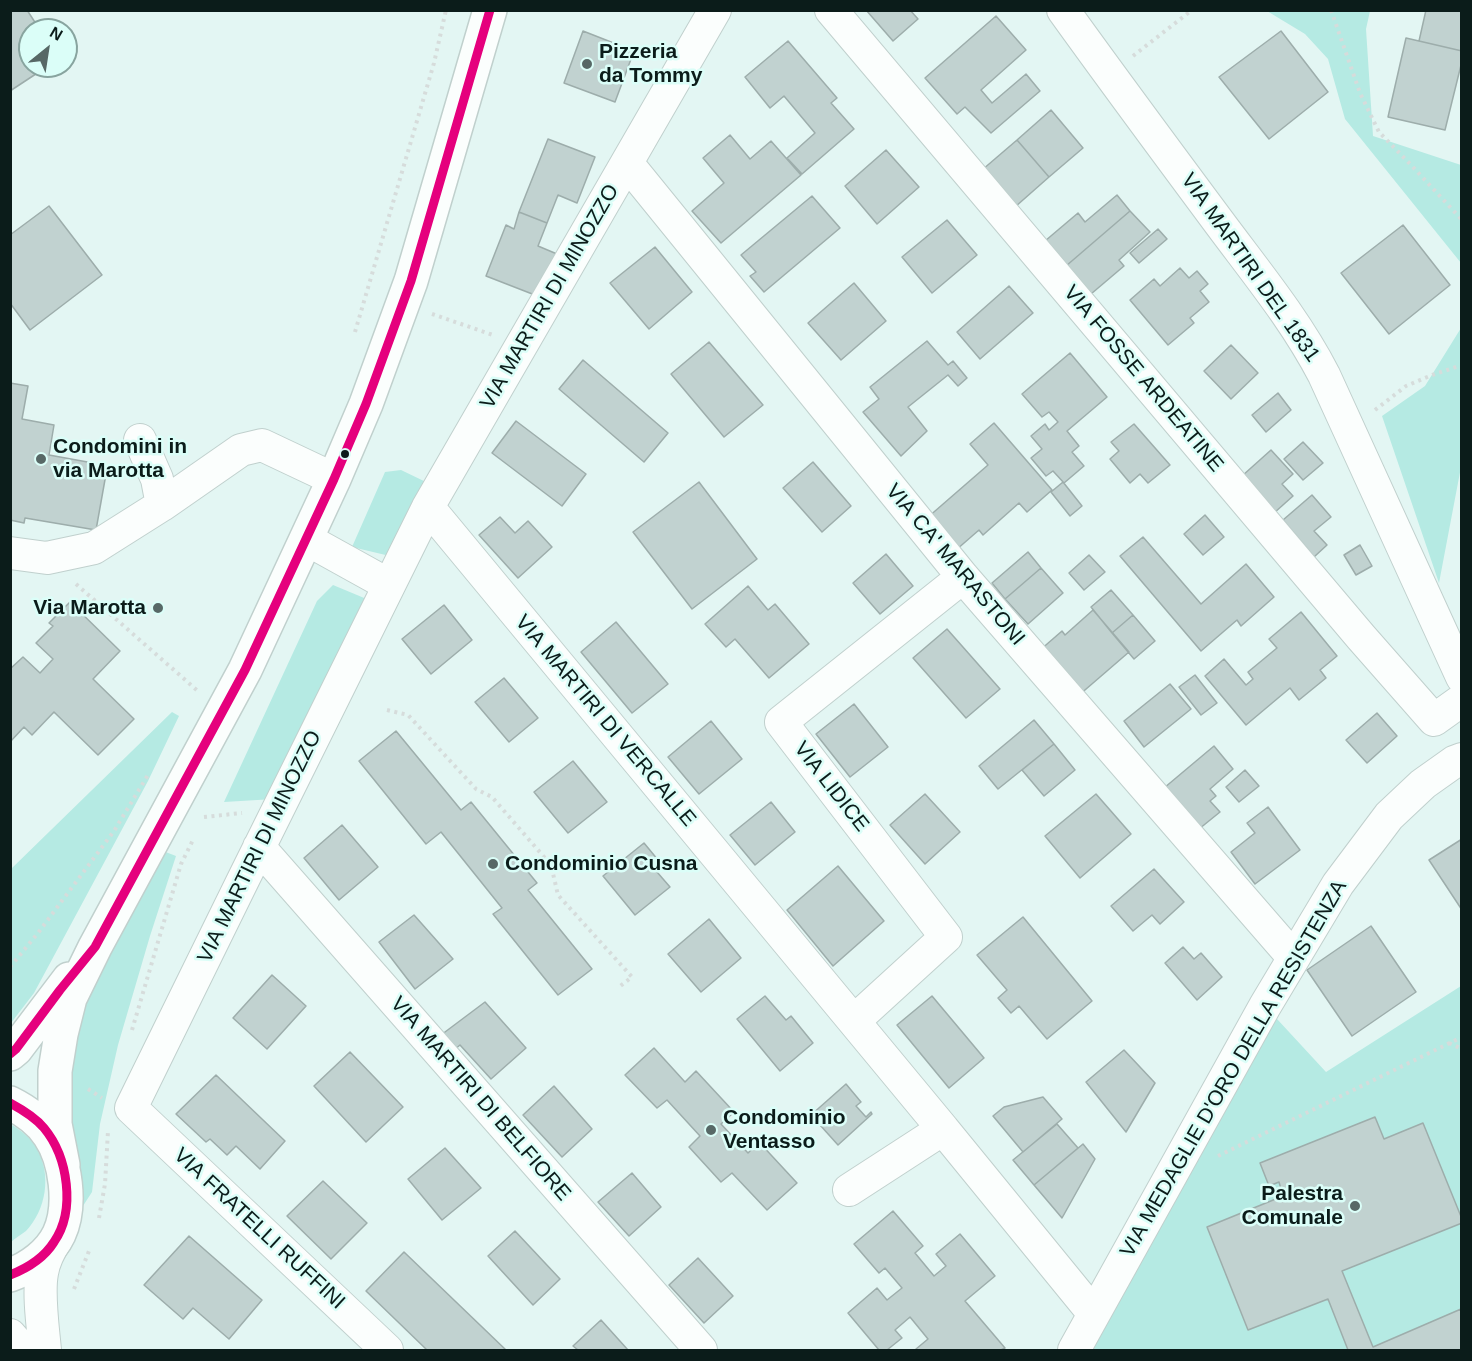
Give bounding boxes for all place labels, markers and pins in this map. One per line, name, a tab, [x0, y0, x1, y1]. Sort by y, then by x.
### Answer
place label: Pizzeria da Tommy	[599, 39, 702, 89]
marker: Pizzeria da Tommy	[580, 57, 594, 71]
place label: Condomini in via Marotta	[53, 434, 187, 484]
unlabelled marker	[339, 448, 351, 460]
marker: Condomini in via Marotta	[34, 452, 48, 466]
place label: Via Marotta	[33, 595, 146, 621]
marker: Via Marotta	[151, 601, 165, 615]
place label: Condominio Cusna	[505, 851, 697, 877]
marker: Condominio Cusna	[486, 857, 500, 871]
place label: Condominio Ventasso	[723, 1105, 845, 1155]
marker: Condominio Ventasso	[704, 1123, 718, 1137]
place label: Palestra Comunale	[1241, 1181, 1343, 1231]
marker: Palestra Comunale	[1348, 1199, 1362, 1213]

